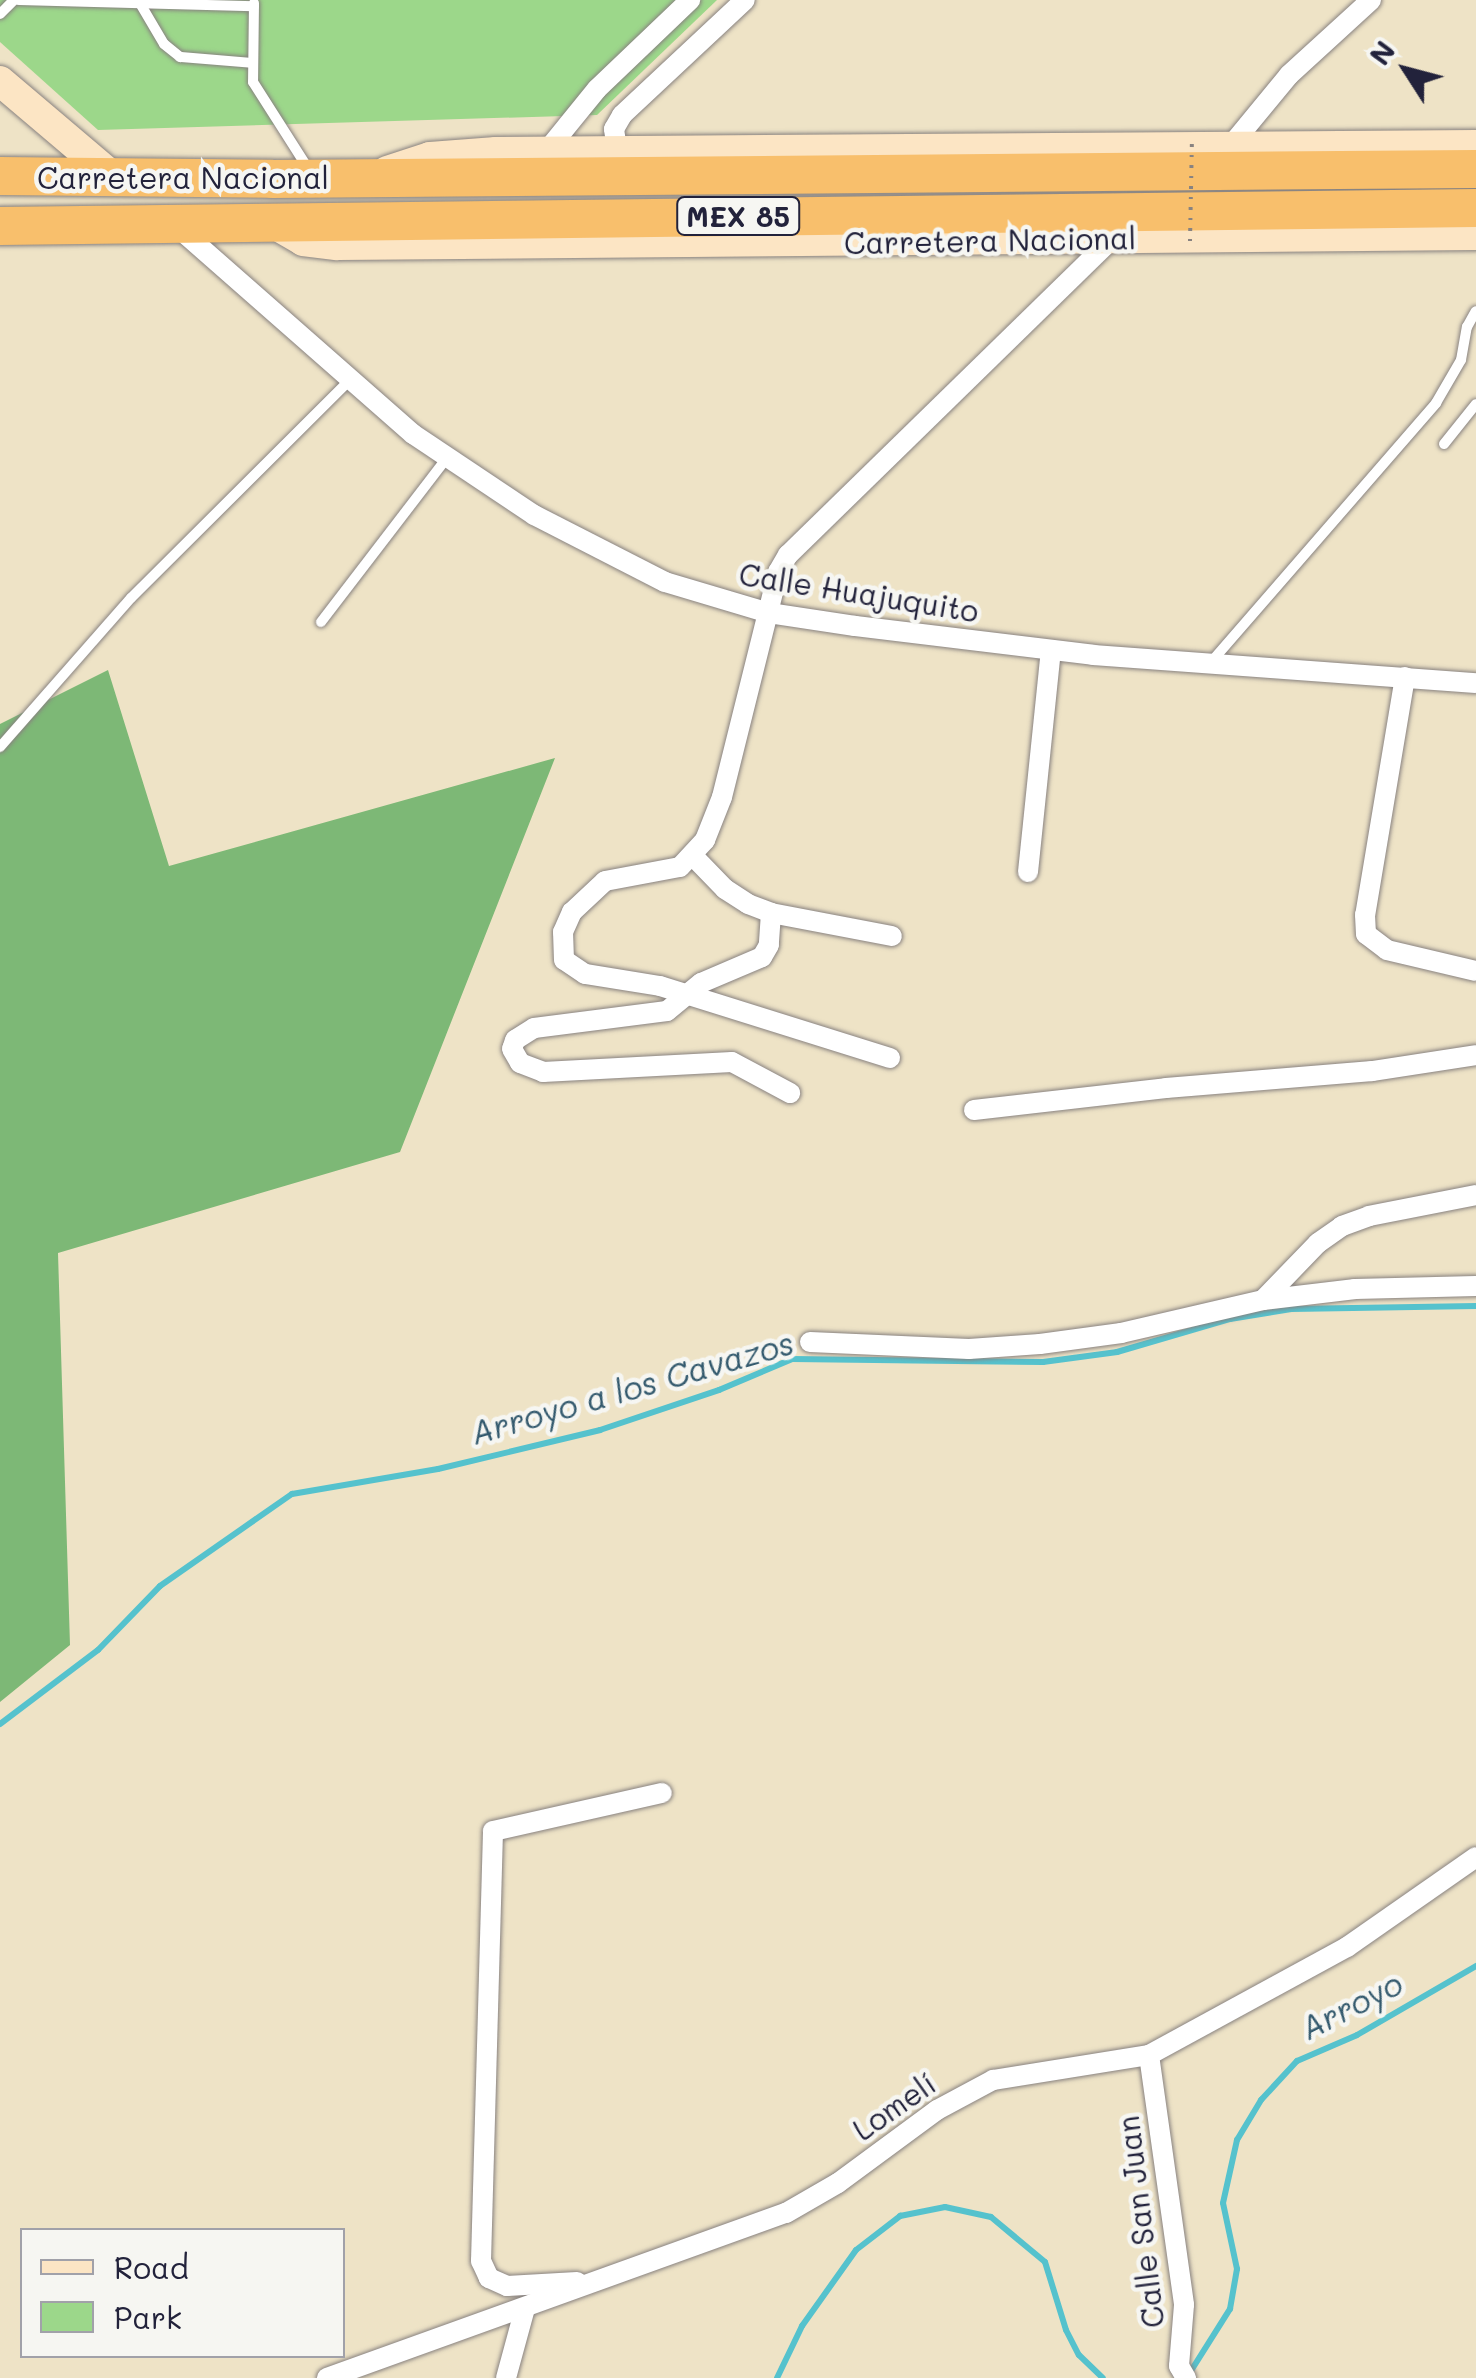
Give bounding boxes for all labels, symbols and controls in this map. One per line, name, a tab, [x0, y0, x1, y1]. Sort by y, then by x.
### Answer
north arrow	[1356, 20, 1456, 120]
text: N	[1361, 33, 1403, 72]
street label: Carretera Nacional	[37, 159, 329, 195]
road number: MEX 85	[676, 193, 800, 239]
street label: Carretera Nacional	[844, 219, 1136, 261]
street label: Calle Huajuquito	[737, 555, 981, 629]
water label: Arroyo a los Cavazos	[466, 1322, 798, 1452]
water label: Arroyo	[1294, 1963, 1408, 2047]
street label: Lomelí	[846, 2065, 942, 2147]
street label: Calle San Juan	[1109, 2114, 1171, 2330]
legend	[20, 2228, 345, 2358]
text: Road	[114, 2247, 189, 2287]
text: Park	[114, 2297, 182, 2337]

